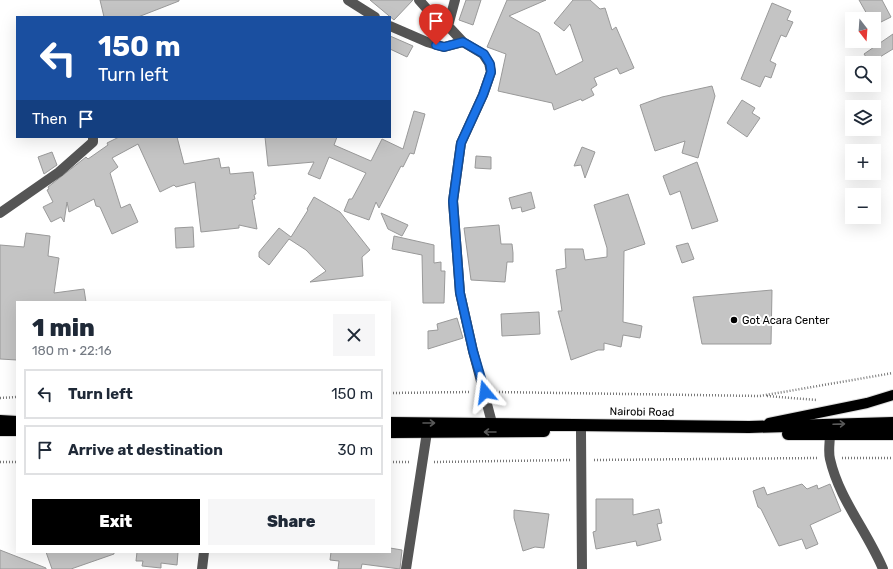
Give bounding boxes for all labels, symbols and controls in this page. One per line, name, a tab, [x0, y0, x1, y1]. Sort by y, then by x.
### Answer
pin	[419, 4, 453, 45]
icon: arrive	[425, 10, 447, 32]
north arrow	[845, 12, 881, 48]
map controls	[845, 12, 881, 224]
text: 150 m	[98, 30, 181, 63]
icon: left	[32, 32, 84, 84]
button: search	[845, 56, 881, 92]
text: Turn left	[98, 64, 168, 86]
button: layers	[845, 100, 881, 136]
icon: arrive	[75, 108, 97, 130]
text: Then	[32, 110, 67, 128]
button: +	[845, 144, 881, 180]
button: −	[845, 188, 881, 224]
text: 1 min	[32, 314, 95, 342]
button: close	[333, 314, 375, 356]
place label: Got Acara Center	[742, 314, 830, 327]
marker: Got Acara Center	[729, 315, 739, 325]
text: 180 m · 22:16	[32, 343, 111, 358]
position arrow	[464, 371, 506, 413]
icon: left	[34, 383, 56, 405]
text: Turn left	[68, 385, 133, 403]
text: 150 m	[331, 385, 373, 403]
street label: Nairobi Road	[610, 405, 674, 419]
one-way arrow	[422, 419, 435, 427]
one-way arrow	[832, 421, 845, 428]
one-way arrow	[484, 428, 497, 436]
icon: arrive	[34, 439, 56, 461]
text: Arrive at destination	[68, 441, 223, 459]
text: 30 m	[337, 441, 373, 459]
button: Exit	[32, 499, 200, 545]
button: Share	[208, 499, 375, 545]

